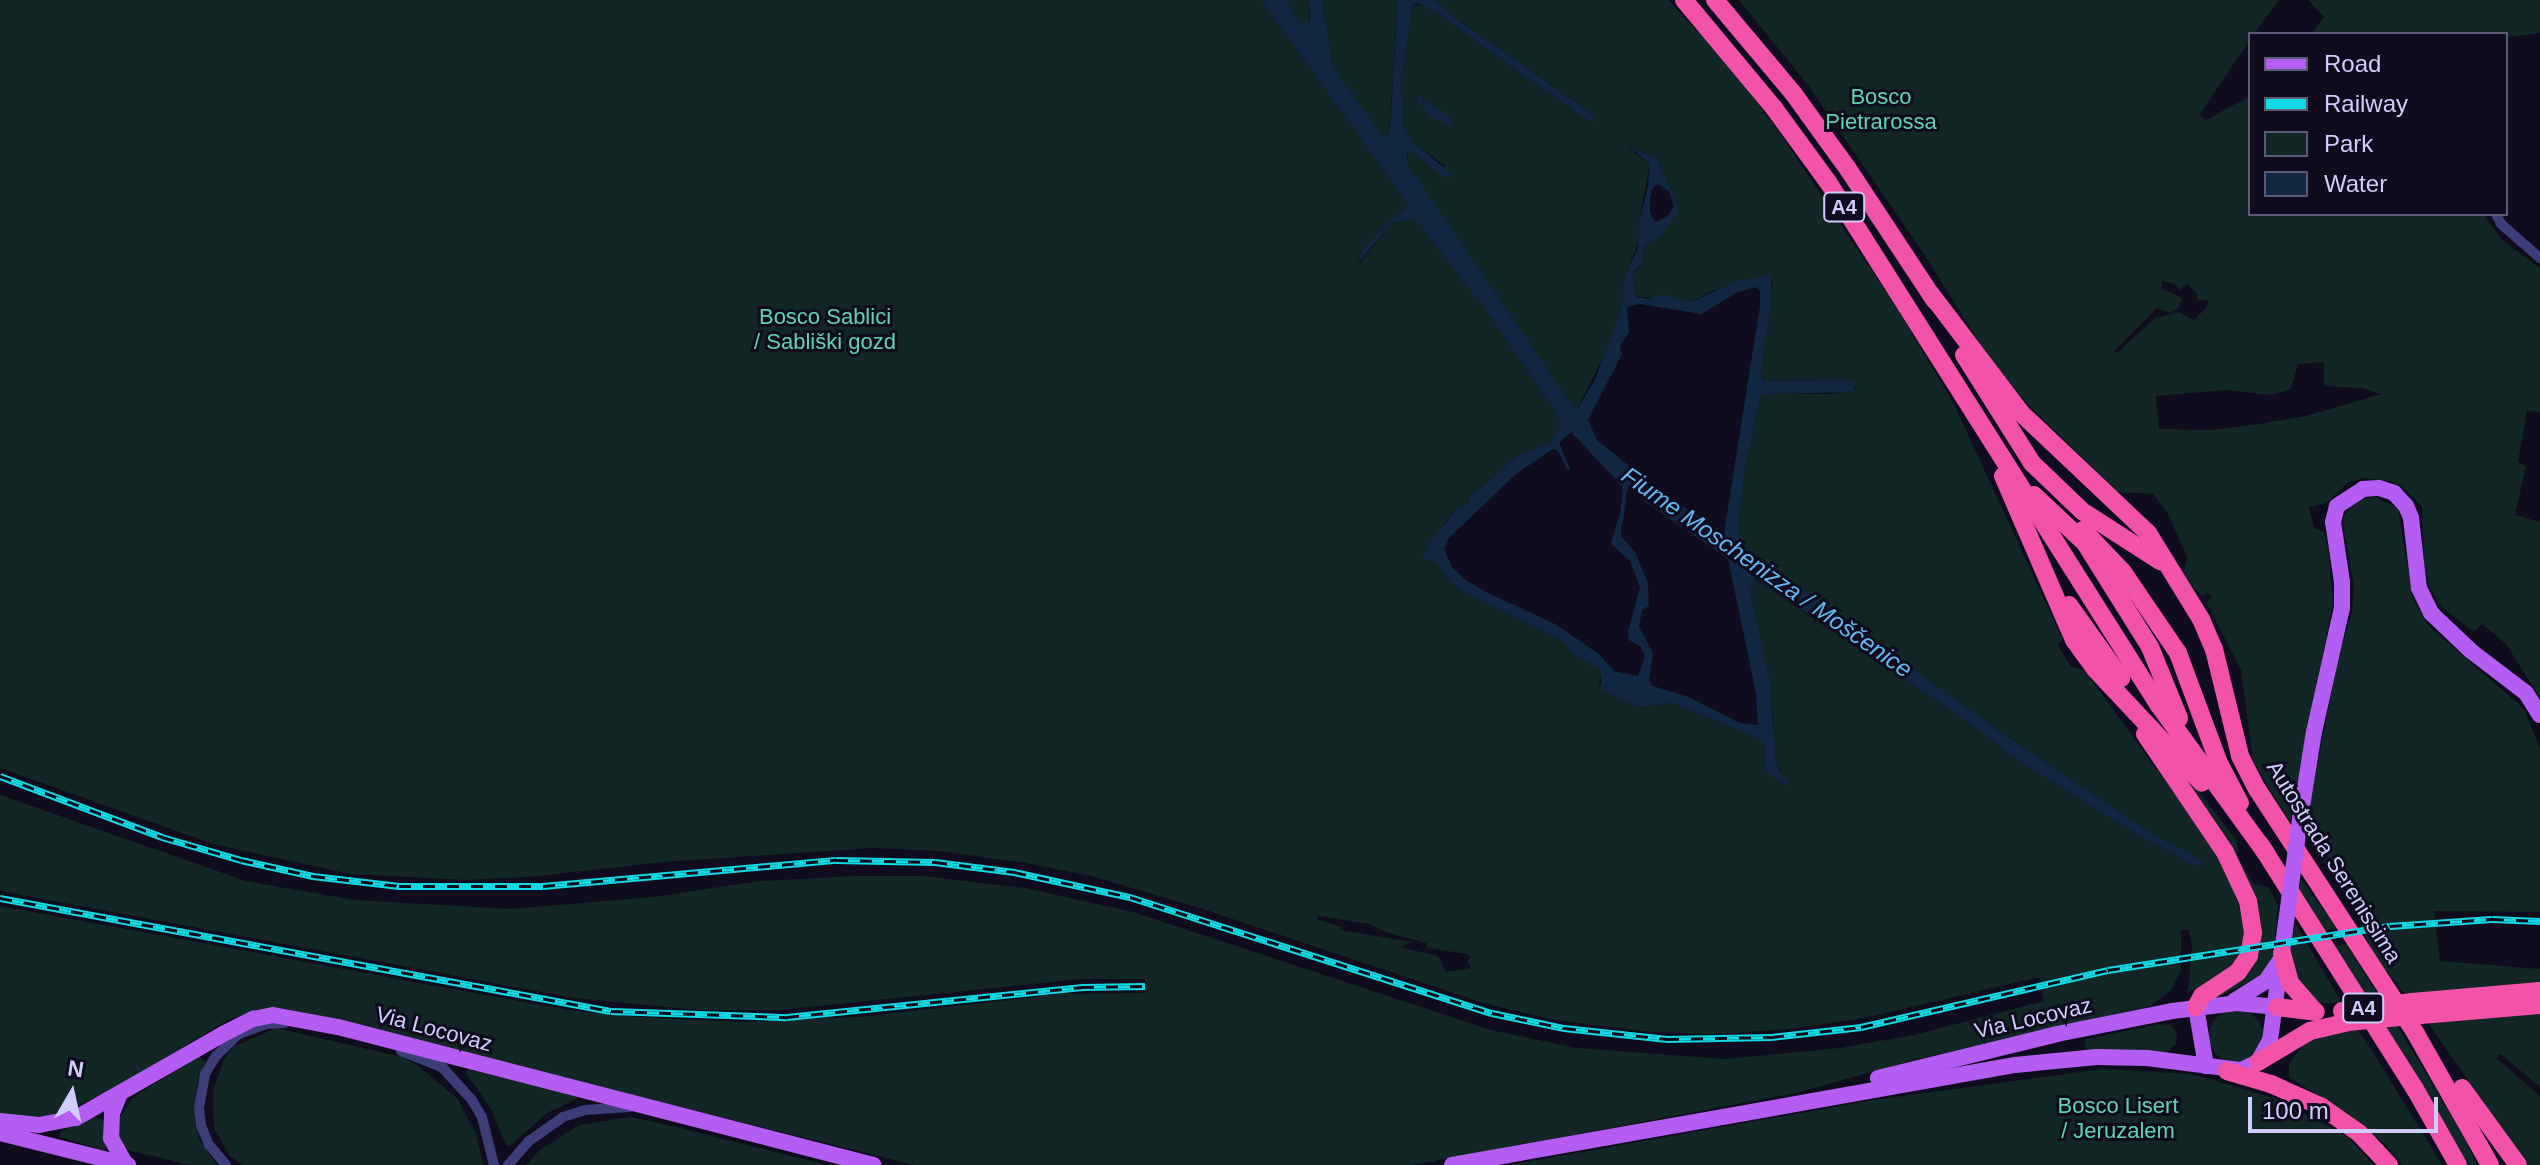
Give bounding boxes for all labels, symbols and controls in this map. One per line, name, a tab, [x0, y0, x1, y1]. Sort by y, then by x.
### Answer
legend	[2248, 32, 2508, 216]
text: Road	[2324, 50, 2381, 77]
park label: Bosco Pietrarossa	[1825, 83, 1937, 134]
text: Railway	[2324, 90, 2408, 117]
text: Park	[2324, 130, 2373, 157]
text: Water	[2324, 170, 2387, 197]
road number: A4	[1822, 191, 1866, 223]
park label: Bosco Sablici / Sabliški gozd	[754, 303, 896, 354]
water label: Fiume Moschenizza / Moščenice	[1616, 460, 1918, 684]
street label: Autostrada Serenissima	[2261, 756, 2407, 968]
street label: Via Locovaz	[1972, 992, 2094, 1044]
road number: A4	[2341, 992, 2385, 1024]
street label: Via Locovaz	[373, 1001, 495, 1057]
north arrow	[32, 1053, 112, 1133]
text: N	[66, 1055, 86, 1082]
scale bar	[2252, 1081, 2442, 1131]
park label: Bosco Lisert / Jeruzalem	[2057, 1092, 2179, 1144]
text: 100 m	[2262, 1097, 2329, 1124]

